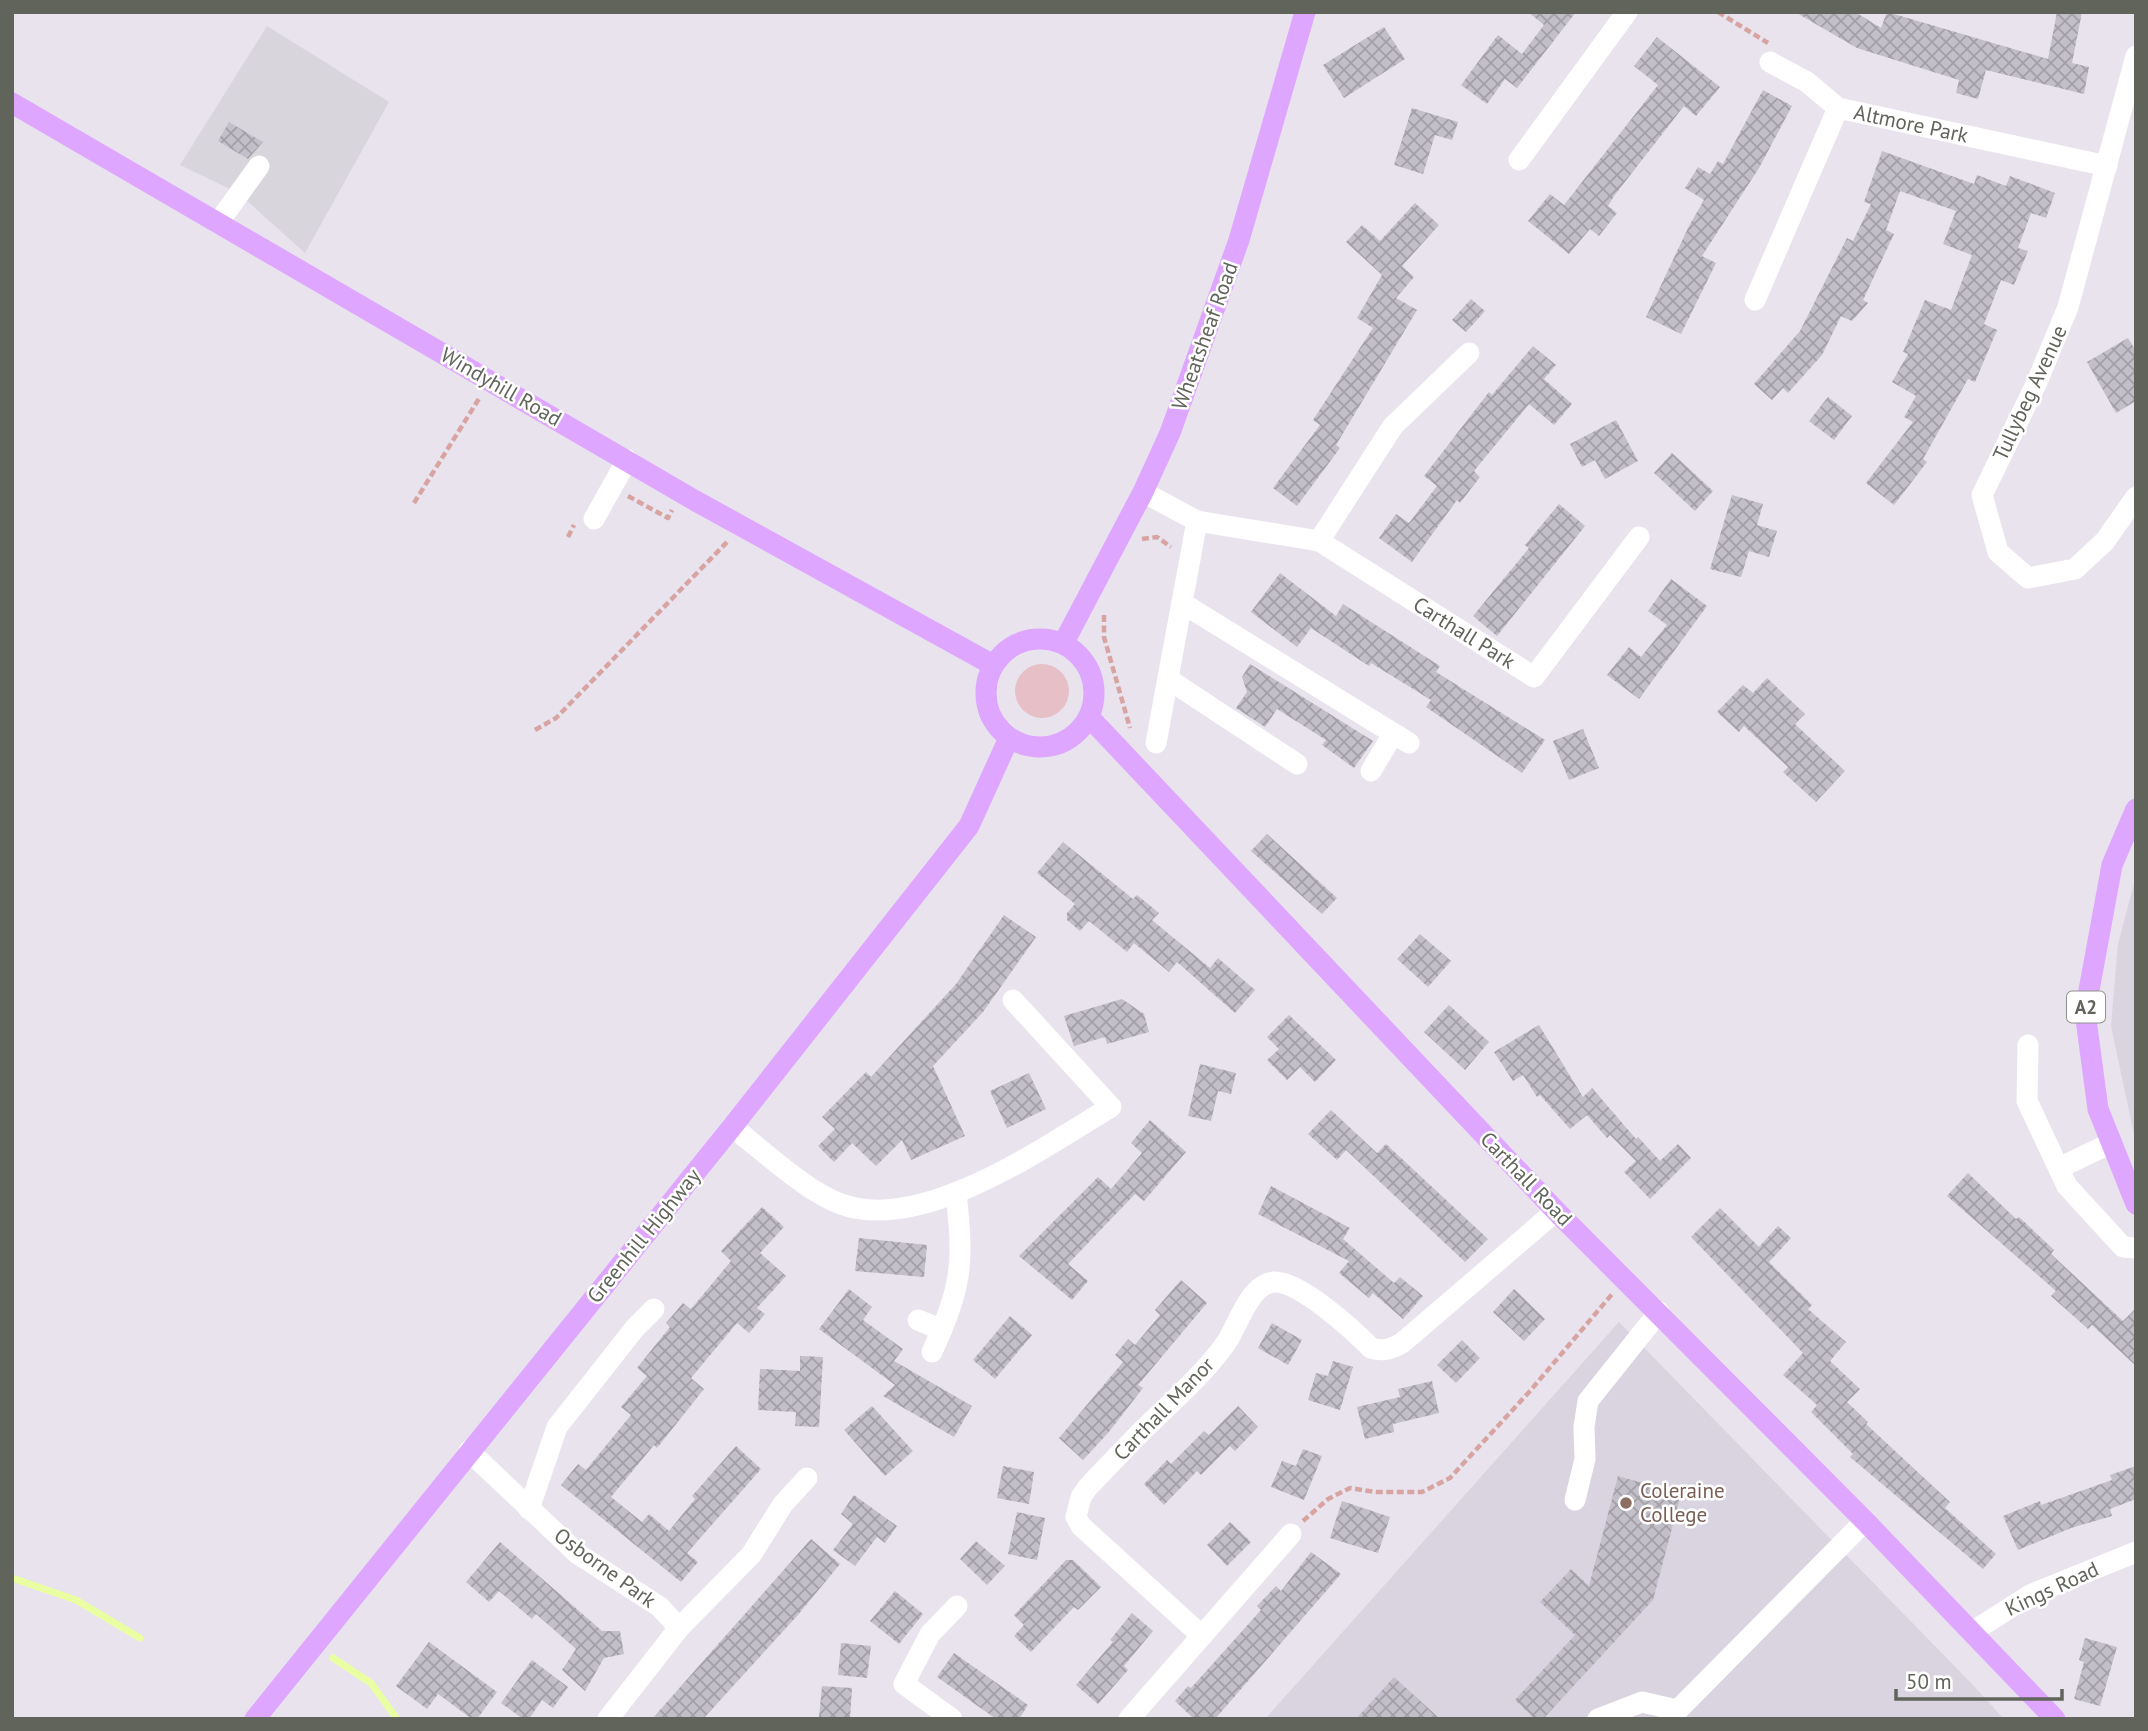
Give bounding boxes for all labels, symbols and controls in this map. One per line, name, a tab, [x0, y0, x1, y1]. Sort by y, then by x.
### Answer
street label: Altmore Park	[1852, 98, 1971, 149]
street label: Wheatsheaf Road	[1165, 258, 1244, 413]
street label: Tullybeg Avenue	[1986, 321, 2073, 465]
street label: Windyhill Road	[436, 341, 566, 432]
street label: Carthall Park	[1408, 591, 1520, 675]
road number: A2	[2067, 992, 2105, 1023]
street label: Carthall Road	[1475, 1126, 1578, 1232]
street label: Greenhill Highway	[581, 1163, 706, 1309]
street label: Carthall Manor	[1108, 1351, 1220, 1466]
place label: Coleraine College	[1640, 1477, 1725, 1528]
marker: Coleraine College	[1618, 1495, 1634, 1511]
street label: Osborne Park	[549, 1522, 661, 1614]
street label: Kings Road	[2001, 1555, 2103, 1622]
scale bar	[1896, 1658, 2062, 1702]
text: 50 m	[1906, 1668, 1952, 1695]

